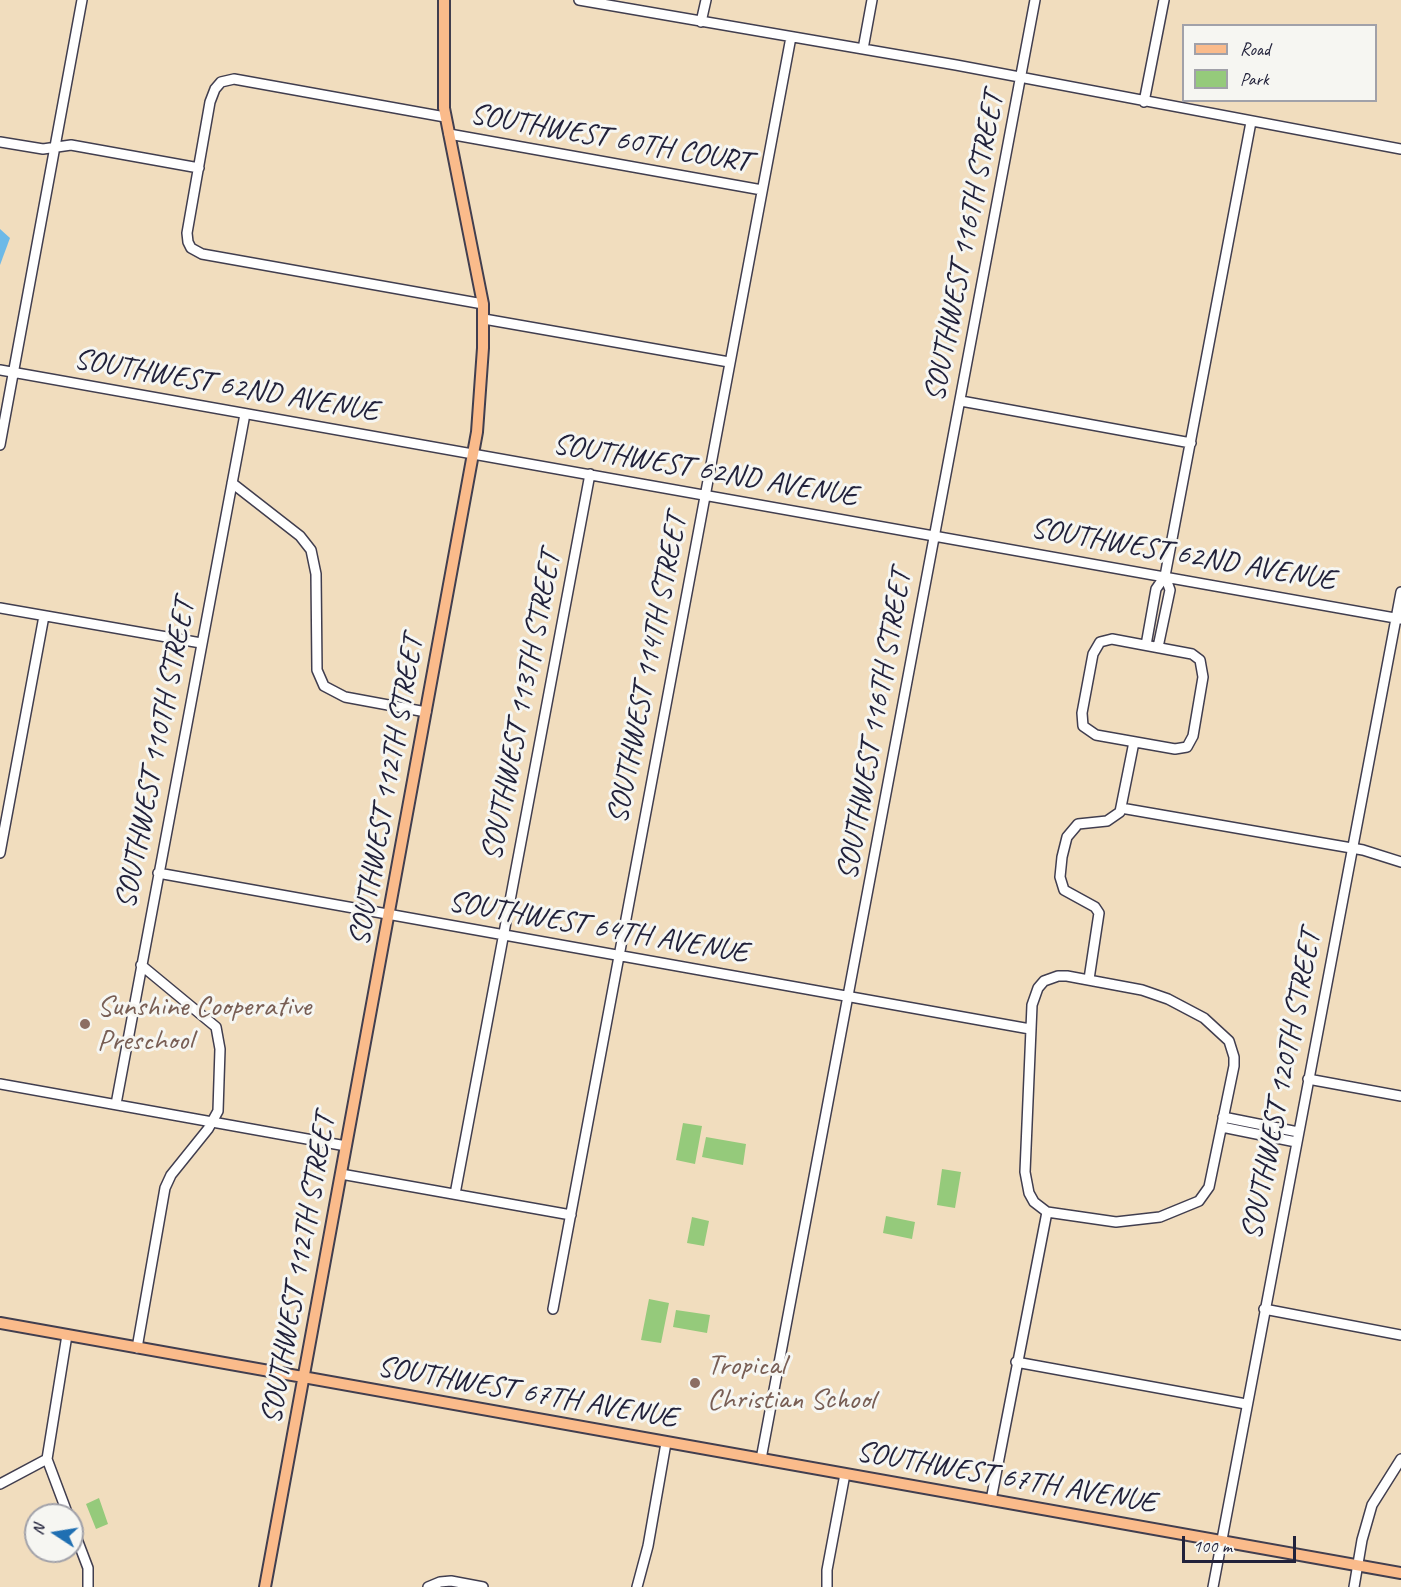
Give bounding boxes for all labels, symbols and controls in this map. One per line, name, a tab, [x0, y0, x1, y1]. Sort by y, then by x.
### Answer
legend	[1182, 24, 1377, 102]
text: Road	[1240, 38, 1270, 60]
text: Park	[1240, 68, 1269, 90]
street label: SOUTHWEST 116TH STREET	[917, 89, 1013, 405]
street label: SOUTHWEST 60TH COURT	[467, 97, 753, 181]
street label: SOUTHWEST 62ND AVENUE	[71, 342, 381, 430]
street label: SOUTHWEST 62ND AVENUE	[550, 427, 860, 515]
street label: SOUTHWEST 114TH STREET	[600, 511, 696, 827]
street label: SOUTHWEST 62ND AVENUE	[1028, 511, 1338, 599]
street label: SOUTHWEST 113TH STREET	[474, 548, 570, 864]
street label: SOUTHWEST 116TH STREET	[830, 567, 920, 883]
street label: SOUTHWEST 110TH STREET	[108, 596, 204, 912]
street label: SOUTHWEST 112TH STREET	[342, 633, 432, 949]
street label: SOUTHWEST 64TH AVENUE	[445, 884, 751, 972]
street label: SOUTHWEST 120TH STREET	[1234, 927, 1330, 1243]
place label: Sunshine Cooperative Preschool	[97, 989, 311, 1060]
marker: Sunshine Cooperative Preschool	[78, 1017, 92, 1031]
street label: SOUTHWEST 112TH STREET	[254, 1111, 344, 1427]
place label: Tropical Christian School	[707, 1348, 875, 1418]
street label: SOUTHWEST 67TH AVENUE	[374, 1349, 680, 1437]
marker: Tropical Christian School	[688, 1376, 702, 1390]
street label: SOUTHWEST 67TH AVENUE	[853, 1434, 1159, 1522]
north arrow	[24, 1503, 84, 1563]
text: N	[28, 1523, 49, 1537]
scale bar	[1185, 1524, 1299, 1562]
text: 100 m	[1193, 1535, 1232, 1557]

